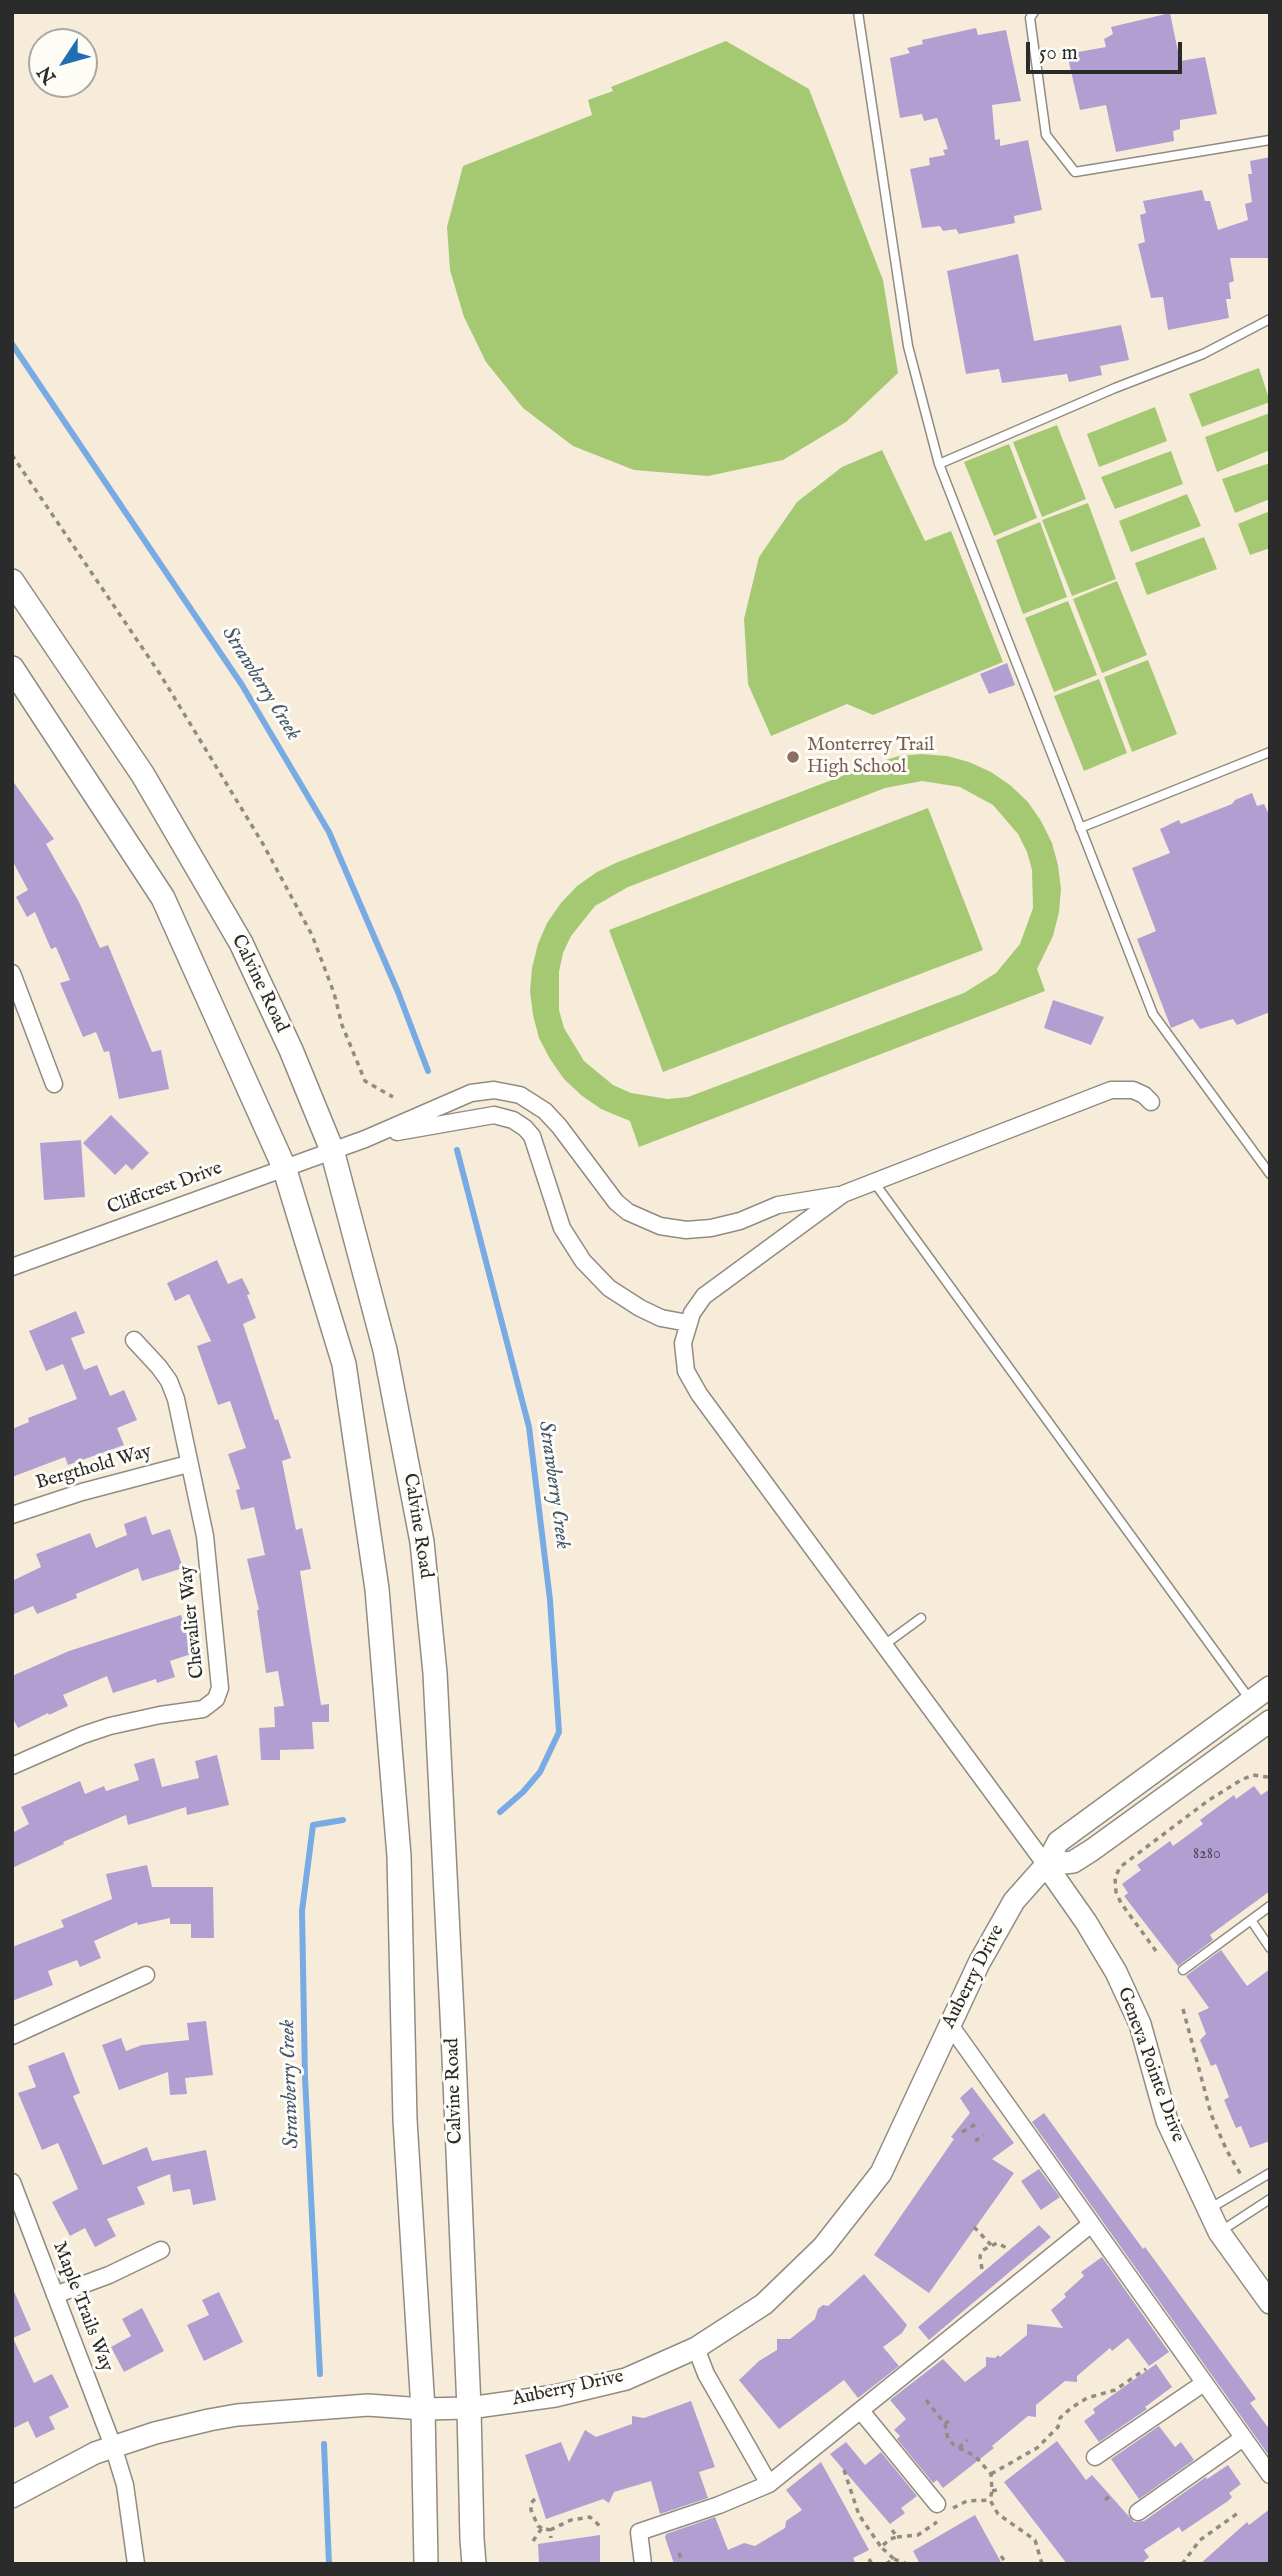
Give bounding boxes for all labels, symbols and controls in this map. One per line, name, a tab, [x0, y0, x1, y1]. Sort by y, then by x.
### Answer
north arrow	[28, 28, 98, 98]
scale bar	[1030, 28, 1186, 72]
text: 50 m	[1039, 40, 1078, 67]
text: N	[33, 60, 62, 88]
water label: Strawberry Creek	[215, 623, 305, 745]
place label: Monterrey Trail High School	[807, 735, 934, 779]
marker: Monterrey Trail High School	[785, 749, 801, 765]
street label: Calvine Road	[225, 931, 293, 1037]
street label: Cliffcrest Drive	[104, 1158, 226, 1220]
water label: Strawberry Creek	[532, 1419, 574, 1551]
street label: Bergthold Way	[34, 1441, 154, 1495]
street label: Calvine Road	[397, 1472, 437, 1580]
street label: Chevalier Way	[176, 1564, 210, 1680]
house number: 8280	[1193, 1845, 1221, 1865]
street label: Auberry Drive	[938, 1921, 1010, 2033]
street label: Geneva Pointe Drive	[1111, 1985, 1189, 2145]
water label: Strawberry Creek	[276, 2019, 306, 2149]
street label: Calvine Road	[442, 2038, 468, 2144]
street label: Maple Trails Way	[47, 2239, 117, 2375]
street label: Auberry Drive	[510, 2366, 626, 2412]

